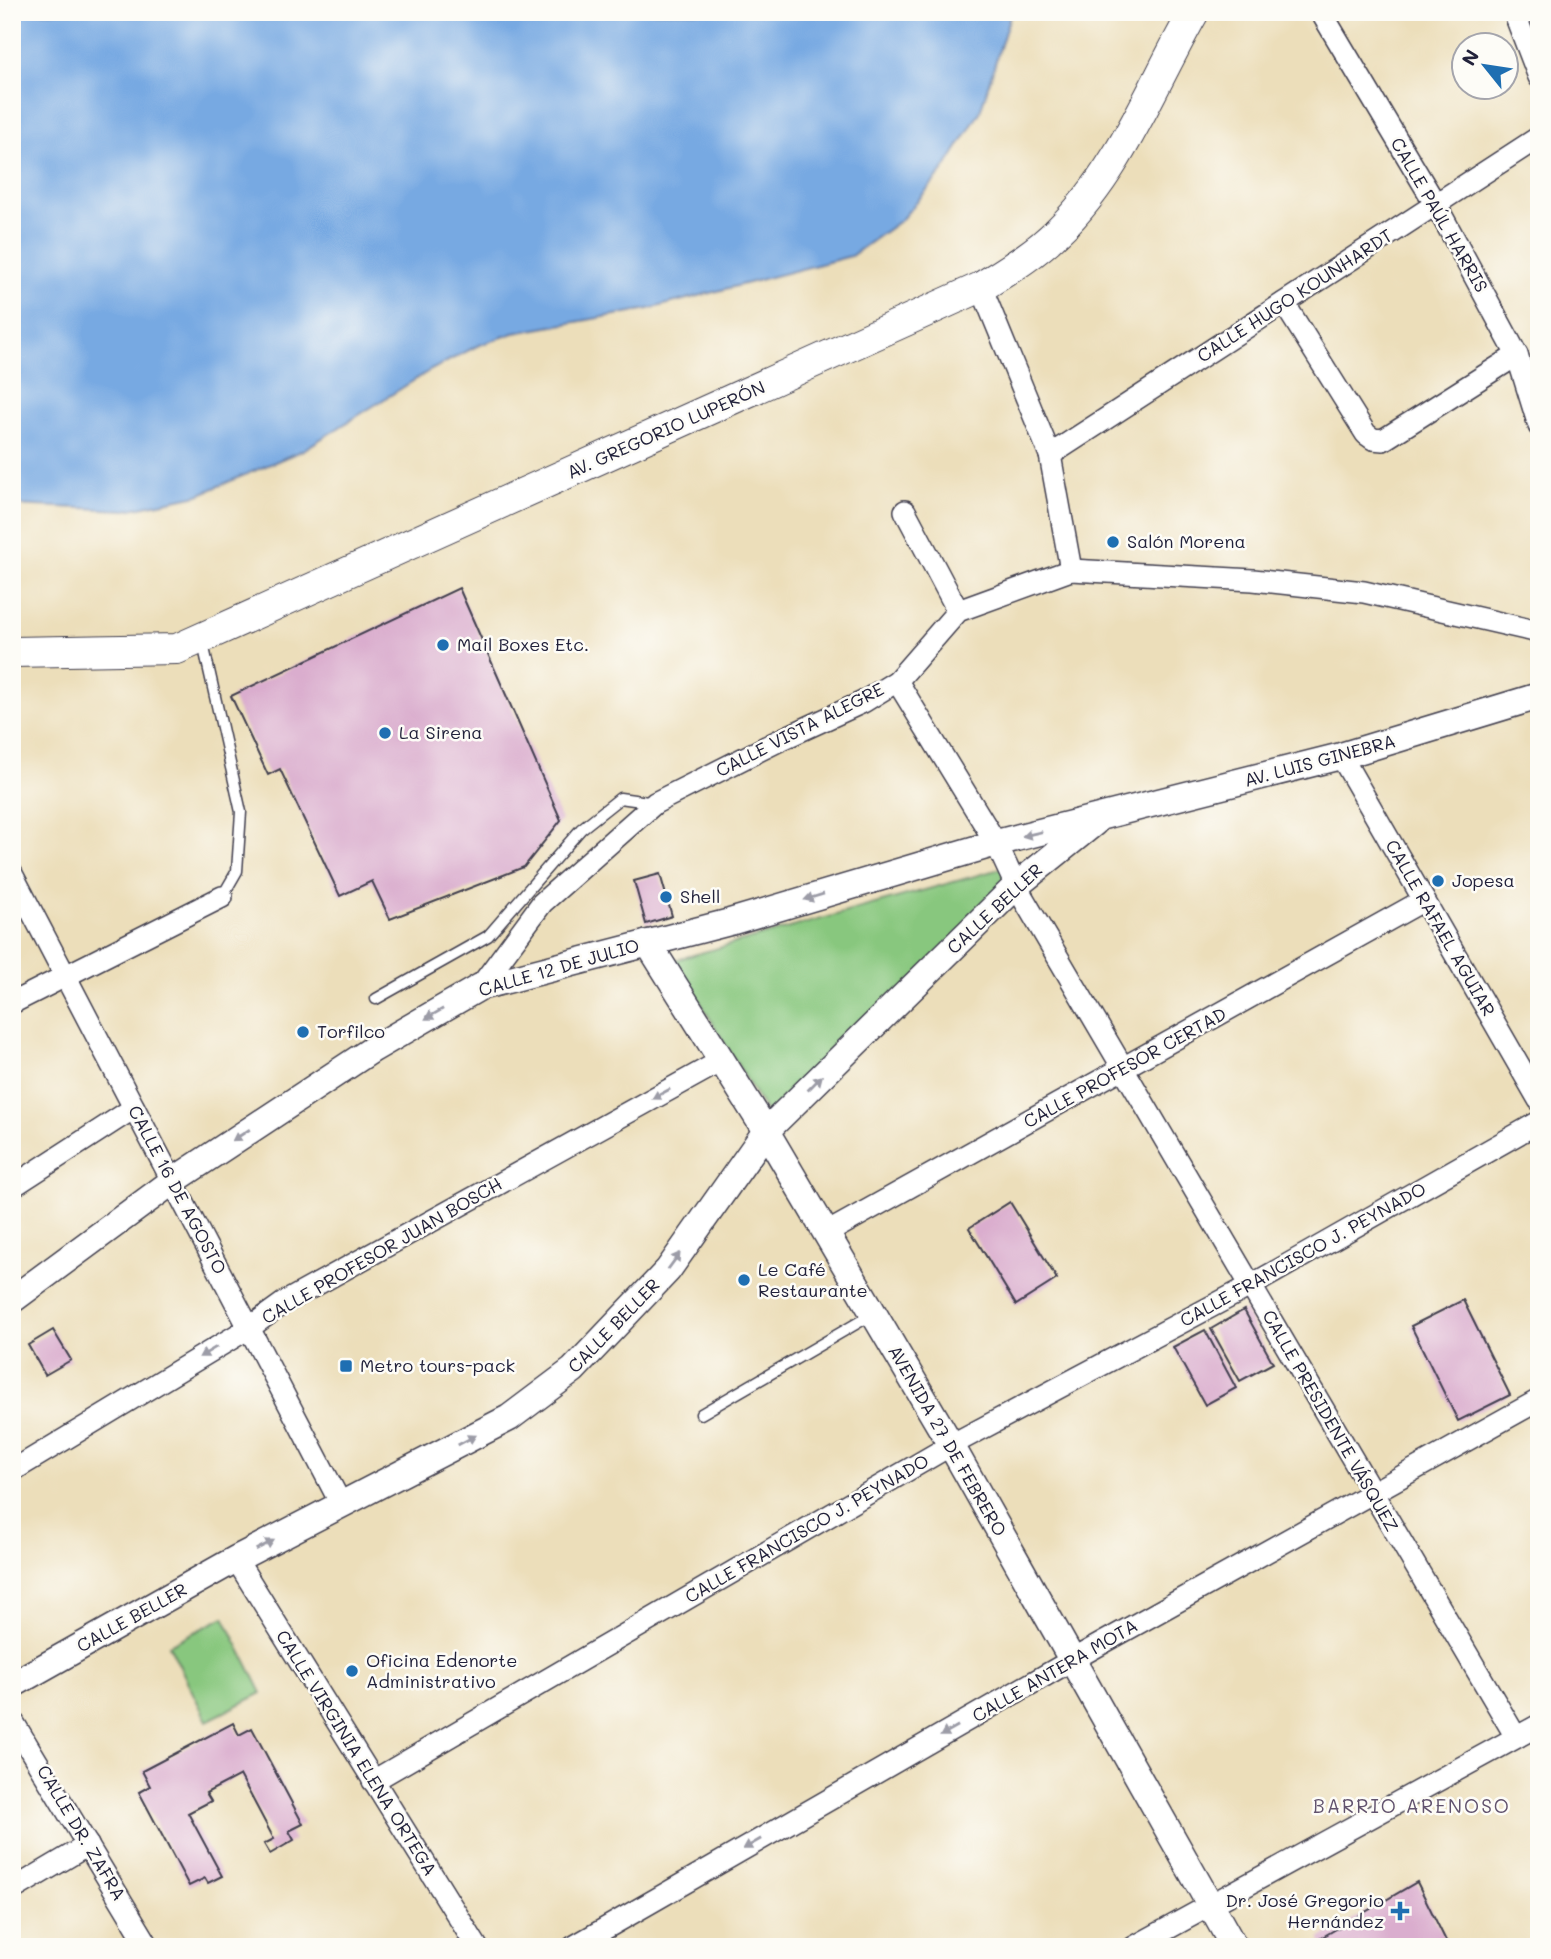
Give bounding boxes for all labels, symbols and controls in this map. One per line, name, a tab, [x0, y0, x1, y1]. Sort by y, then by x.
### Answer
north arrow	[1450, 32, 1520, 102]
text: N	[1455, 45, 1484, 70]
street label: CALLE PAÚL HARRIS	[1386, 133, 1494, 296]
street label: CALLE HUGO KOUNHARDT	[1192, 223, 1397, 367]
street label: AV. GREGORIO LUPERÓN	[563, 374, 769, 484]
place label: Salón Morena	[1127, 529, 1246, 553]
marker: Salón Morena	[1105, 534, 1121, 550]
place label: Mail Boxes Etc.	[457, 632, 589, 656]
marker: Mail Boxes Etc.	[435, 637, 451, 653]
street label: CALLE VISTA ALEGRE	[711, 676, 888, 782]
place label: La Sirena	[399, 720, 482, 744]
marker: La Sirena	[377, 725, 393, 741]
street label: AV. LUIS GINEBRA	[1241, 728, 1398, 792]
one-way arrow	[1021, 829, 1043, 840]
street label: CALLE RAFAEL AGUIAR	[1380, 835, 1501, 1020]
street label: CALLE BELLER	[941, 858, 1047, 959]
place label: Jopesa	[1452, 868, 1515, 892]
marker: Jopesa	[1430, 873, 1446, 889]
place label: Shell	[680, 884, 720, 908]
marker: Shell	[658, 889, 674, 905]
one-way arrow	[803, 893, 824, 903]
street label: CALLE 12 DE JULIO	[476, 933, 642, 1001]
street label: CALLE PROFESOR CERTAD	[1019, 1001, 1230, 1133]
one-way arrow	[424, 1008, 443, 1020]
place label: Torfilco	[317, 1019, 385, 1043]
marker: Torfilco	[295, 1024, 311, 1040]
one-way arrow	[807, 1075, 824, 1092]
one-way arrow	[652, 1088, 671, 1100]
street label: CALLE 16 DE AGOSTO	[123, 1101, 233, 1278]
one-way arrow	[232, 1129, 251, 1142]
street label: CALLE PROFESOR JUAN BOSCH	[257, 1171, 506, 1329]
street label: CALLE FRANCISCO J. PEYNADO	[1175, 1176, 1430, 1332]
one-way arrow	[667, 1252, 681, 1270]
place label: Le Café Restaurante	[758, 1257, 868, 1302]
marker: Le Café Restaurante	[736, 1272, 752, 1288]
street label: CALLE BELLER	[562, 1273, 664, 1378]
street label: CALLE PRESIDENTE VÁSQUEZ	[1257, 1305, 1404, 1536]
street label: AVENIDA 27 DE FEBRERO	[883, 1341, 1012, 1540]
one-way arrow	[199, 1346, 218, 1359]
place label: Metro tours-pack	[360, 1353, 515, 1377]
marker: Metro tours-pack	[338, 1358, 354, 1374]
one-way arrow	[457, 1434, 477, 1446]
street label: CALLE FRANCISCO J. PEYNADO	[680, 1448, 933, 1608]
one-way arrow	[255, 1539, 275, 1550]
street label: CALLE BELLER	[72, 1577, 191, 1657]
street label: CALLE ANTERA MOTA	[967, 1613, 1142, 1727]
street label: CALLE VIRGINIA ELENA ORTEGA	[271, 1625, 443, 1880]
place label: Oficina Edenorte Administrativo	[366, 1648, 517, 1693]
marker: Oficina Edenorte Administrativo	[344, 1663, 360, 1679]
one-way arrow	[940, 1725, 959, 1737]
street label: CALLE DR. ZAFRA	[32, 1760, 132, 1905]
district label: BARRIO ARENOSO	[1313, 1793, 1511, 1818]
one-way arrow	[742, 1838, 762, 1850]
place label: Dr. José Gregorio Hernández	[1225, 1888, 1384, 1933]
marker: Dr. José Gregorio Hernández	[1390, 1901, 1410, 1921]

